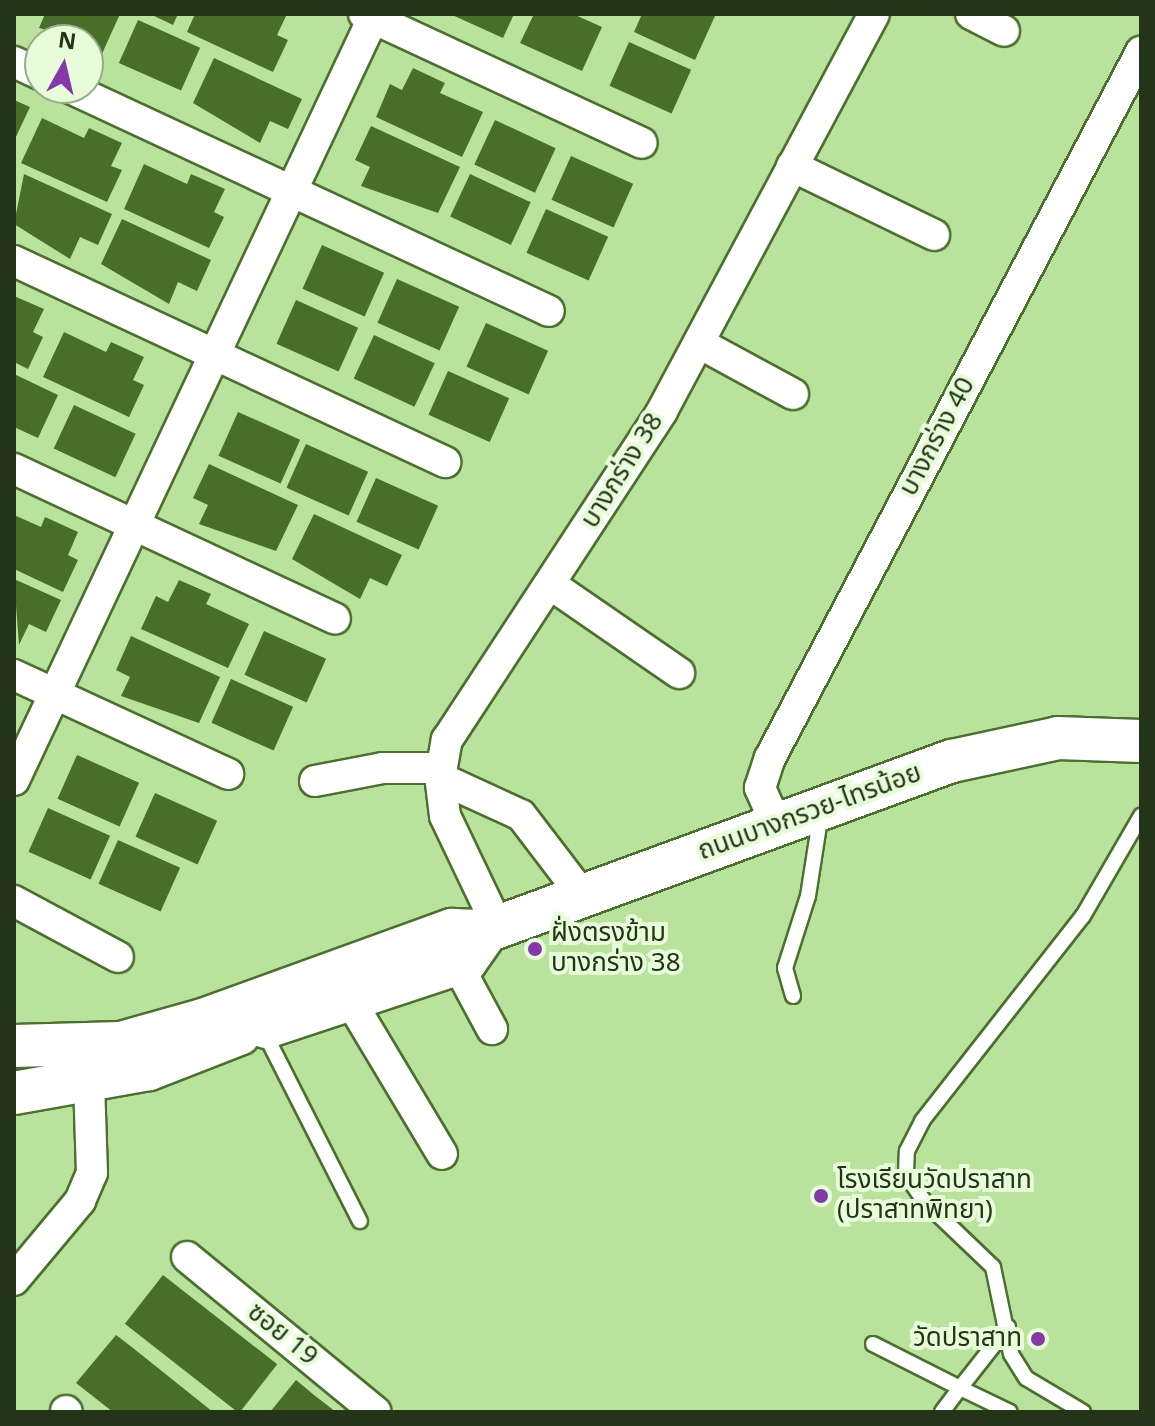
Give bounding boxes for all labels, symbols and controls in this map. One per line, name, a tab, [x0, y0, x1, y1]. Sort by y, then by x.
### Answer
north arrow	[24, 24, 104, 104]
text: N	[56, 24, 78, 59]
street label: บางกร่าง 40	[894, 372, 982, 502]
street label: บางกร่าง 38	[575, 408, 671, 534]
street label: ถนนบางกรวย-ไทรน้อย	[694, 758, 926, 868]
place label: ฝั่งตรงข้าม บางกร่าง 38	[551, 918, 681, 980]
marker: ฝั่งตรงข้าม บางกร่าง 38	[526, 940, 544, 958]
place label: โรงเรียนวัดปราสาท (ปราสาทพิทยา)	[837, 1165, 1032, 1226]
marker: โรงเรียนวัดปราสาท (ปราสาทพิทยา)	[812, 1187, 830, 1205]
street label: ซอย 19	[241, 1297, 323, 1373]
place label: วัดปราสาท	[913, 1323, 1022, 1355]
marker: วัดปราสาท	[1029, 1330, 1047, 1348]

